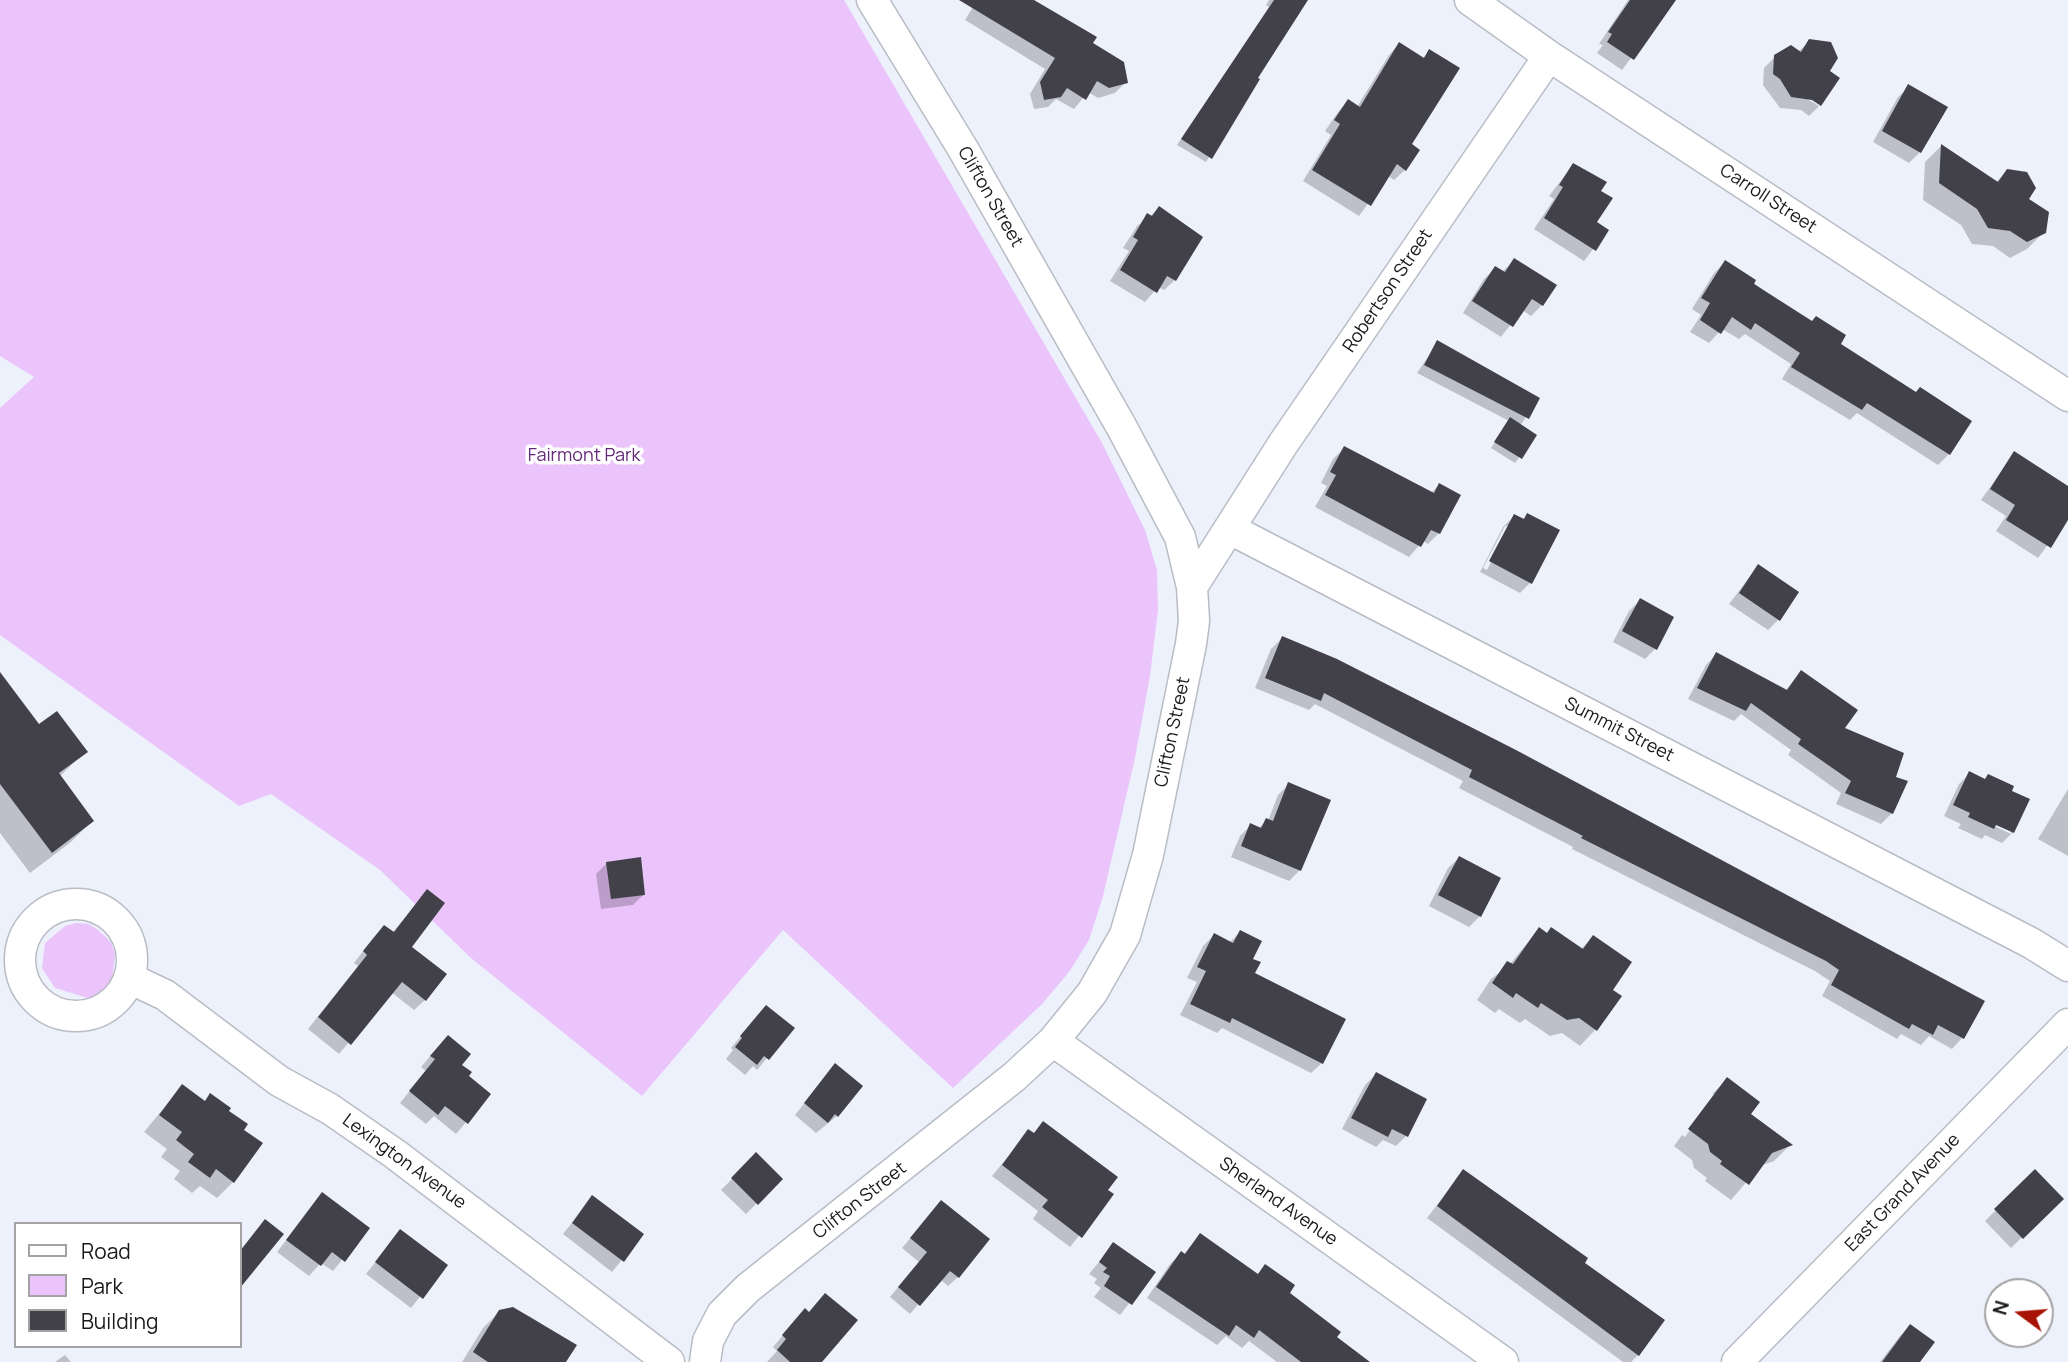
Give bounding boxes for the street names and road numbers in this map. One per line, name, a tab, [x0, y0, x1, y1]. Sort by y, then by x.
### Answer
street label: Clifton Street	[953, 143, 1027, 251]
street label: Carroll Street	[1715, 160, 1821, 238]
street label: Robertson Street	[1339, 225, 1437, 357]
street label: Clifton Street	[1151, 675, 1195, 789]
street label: Summit Street	[1561, 693, 1677, 767]
street label: Lexington Avenue	[338, 1110, 470, 1214]
street label: East Grand Avenue	[1841, 1129, 1965, 1257]
street label: Sherland Avenue	[1215, 1153, 1341, 1251]
street label: Clifton Street	[809, 1158, 911, 1244]

